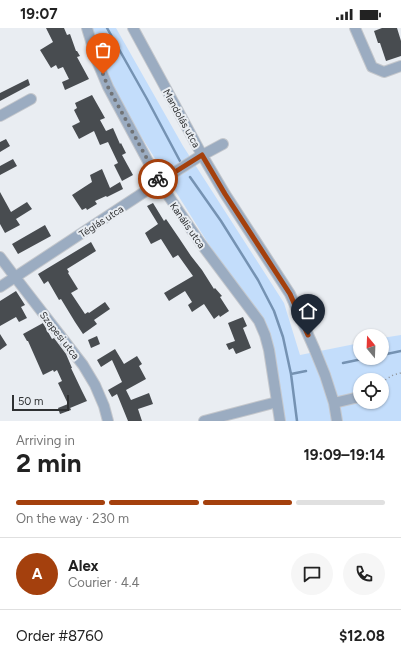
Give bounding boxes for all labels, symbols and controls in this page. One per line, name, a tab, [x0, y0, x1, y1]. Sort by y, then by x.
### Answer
text: 19:07	[20, 5, 58, 23]
pin	[86, 33, 120, 74]
icon: bag	[92, 39, 114, 61]
street label: Mandolás utca	[160, 87, 203, 150]
courier	[138, 159, 178, 199]
icon: bike	[147, 168, 169, 190]
street label: Kanális utca	[167, 200, 208, 251]
street label: Téglás utca	[77, 202, 126, 241]
pin	[291, 294, 325, 335]
icon: home	[297, 300, 319, 322]
street label: Szepesi utca	[37, 309, 82, 362]
north arrow	[353, 329, 389, 365]
map controls	[353, 329, 389, 409]
button: locate	[353, 373, 389, 409]
scale bar	[12, 393, 69, 412]
text: 50 m	[18, 395, 43, 408]
text: Arriving in	[16, 433, 75, 448]
text: 19:09–19:14	[303, 446, 385, 464]
text: 2 min	[16, 447, 82, 479]
text: On the way · 230 m	[16, 511, 129, 526]
button: chat	[291, 553, 333, 595]
button: phone	[343, 553, 385, 595]
text: Alex	[68, 557, 98, 575]
text: A	[32, 565, 42, 583]
text: Courier · 4.4	[68, 575, 140, 590]
text: Order #8760	[16, 627, 103, 645]
text: $12.08	[339, 627, 385, 645]

